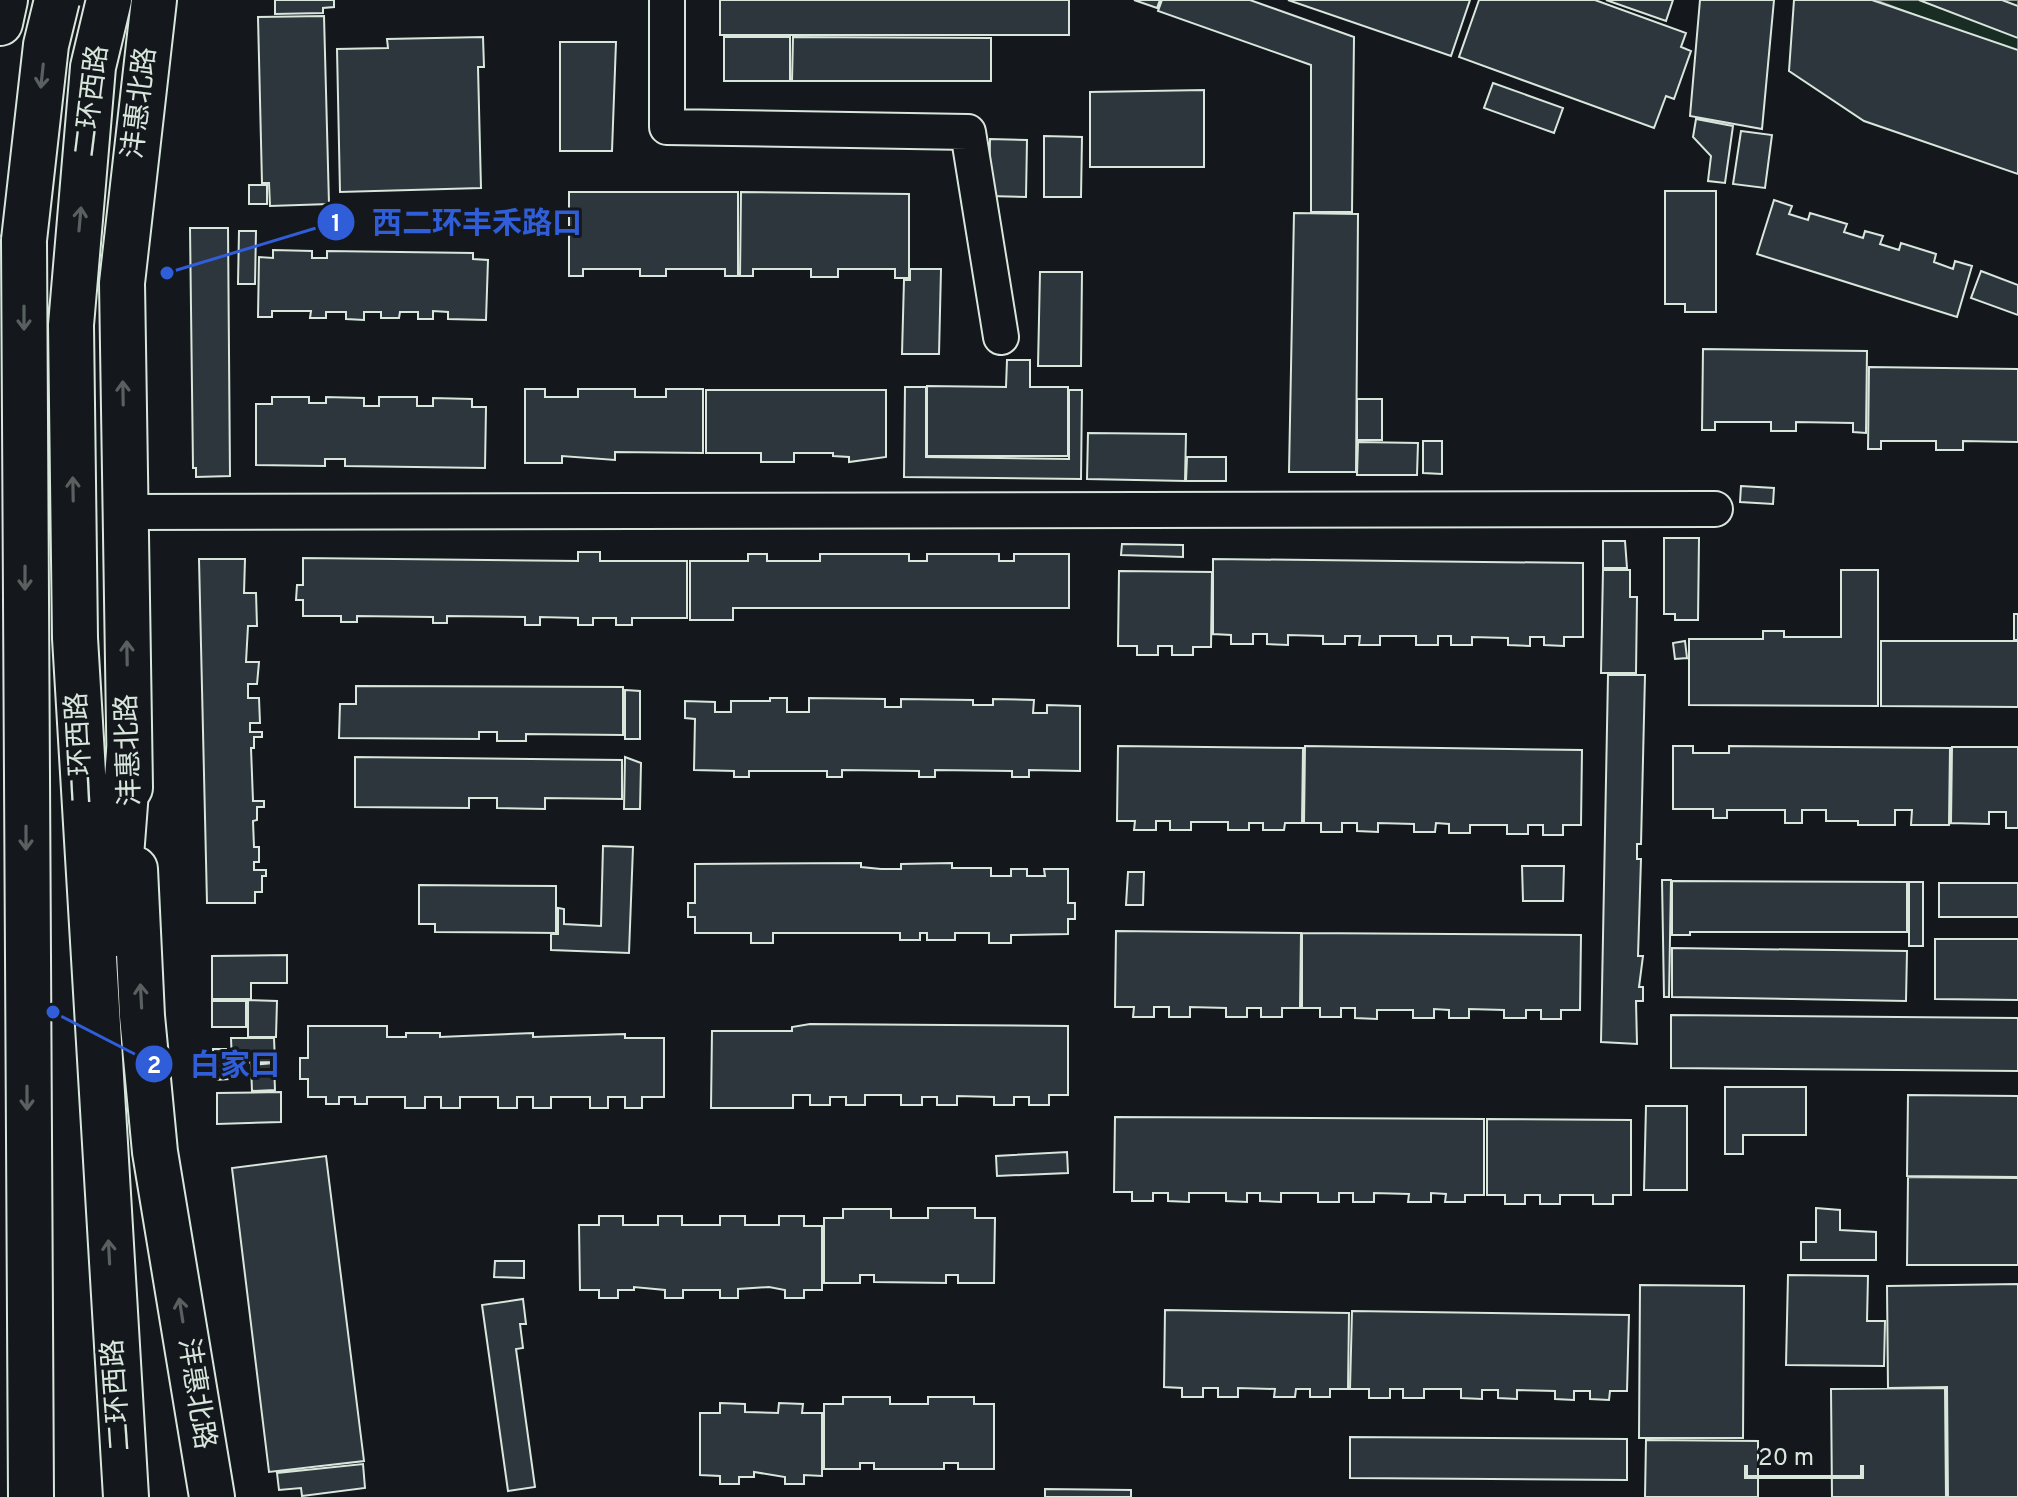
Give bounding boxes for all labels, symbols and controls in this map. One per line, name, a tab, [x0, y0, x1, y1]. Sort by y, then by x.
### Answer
street label: 二环西路	[68, 43, 118, 159]
street label: 沣惠北路	[116, 45, 166, 161]
one-way arrow	[35, 63, 50, 89]
callout: 西二环丰禾路口	[316, 195, 598, 249]
one-way arrow	[73, 206, 88, 233]
text: 西二环丰禾路口	[372, 207, 582, 244]
text: 1	[331, 210, 341, 240]
one-way arrow	[16, 304, 32, 331]
one-way arrow	[115, 380, 131, 407]
one-way arrow	[65, 476, 81, 503]
one-way arrow	[17, 564, 33, 591]
one-way arrow	[119, 640, 135, 667]
street label: 二环西路	[60, 691, 102, 805]
street label: 沣惠北路	[110, 693, 150, 807]
one-way arrow	[18, 824, 34, 851]
one-way arrow	[133, 983, 148, 1010]
callout: 白家口	[134, 1037, 296, 1091]
text: 白家口	[190, 1049, 280, 1086]
text: 2	[147, 1052, 161, 1082]
one-way arrow	[19, 1084, 35, 1111]
one-way arrow	[101, 1239, 116, 1266]
one-way arrow	[173, 1297, 188, 1323]
street label: 沣惠北路	[168, 1336, 222, 1452]
street label: 二环西路	[96, 1338, 140, 1452]
scale bar	[1746, 1429, 1862, 1479]
text: 20 m	[1758, 1444, 1814, 1474]

